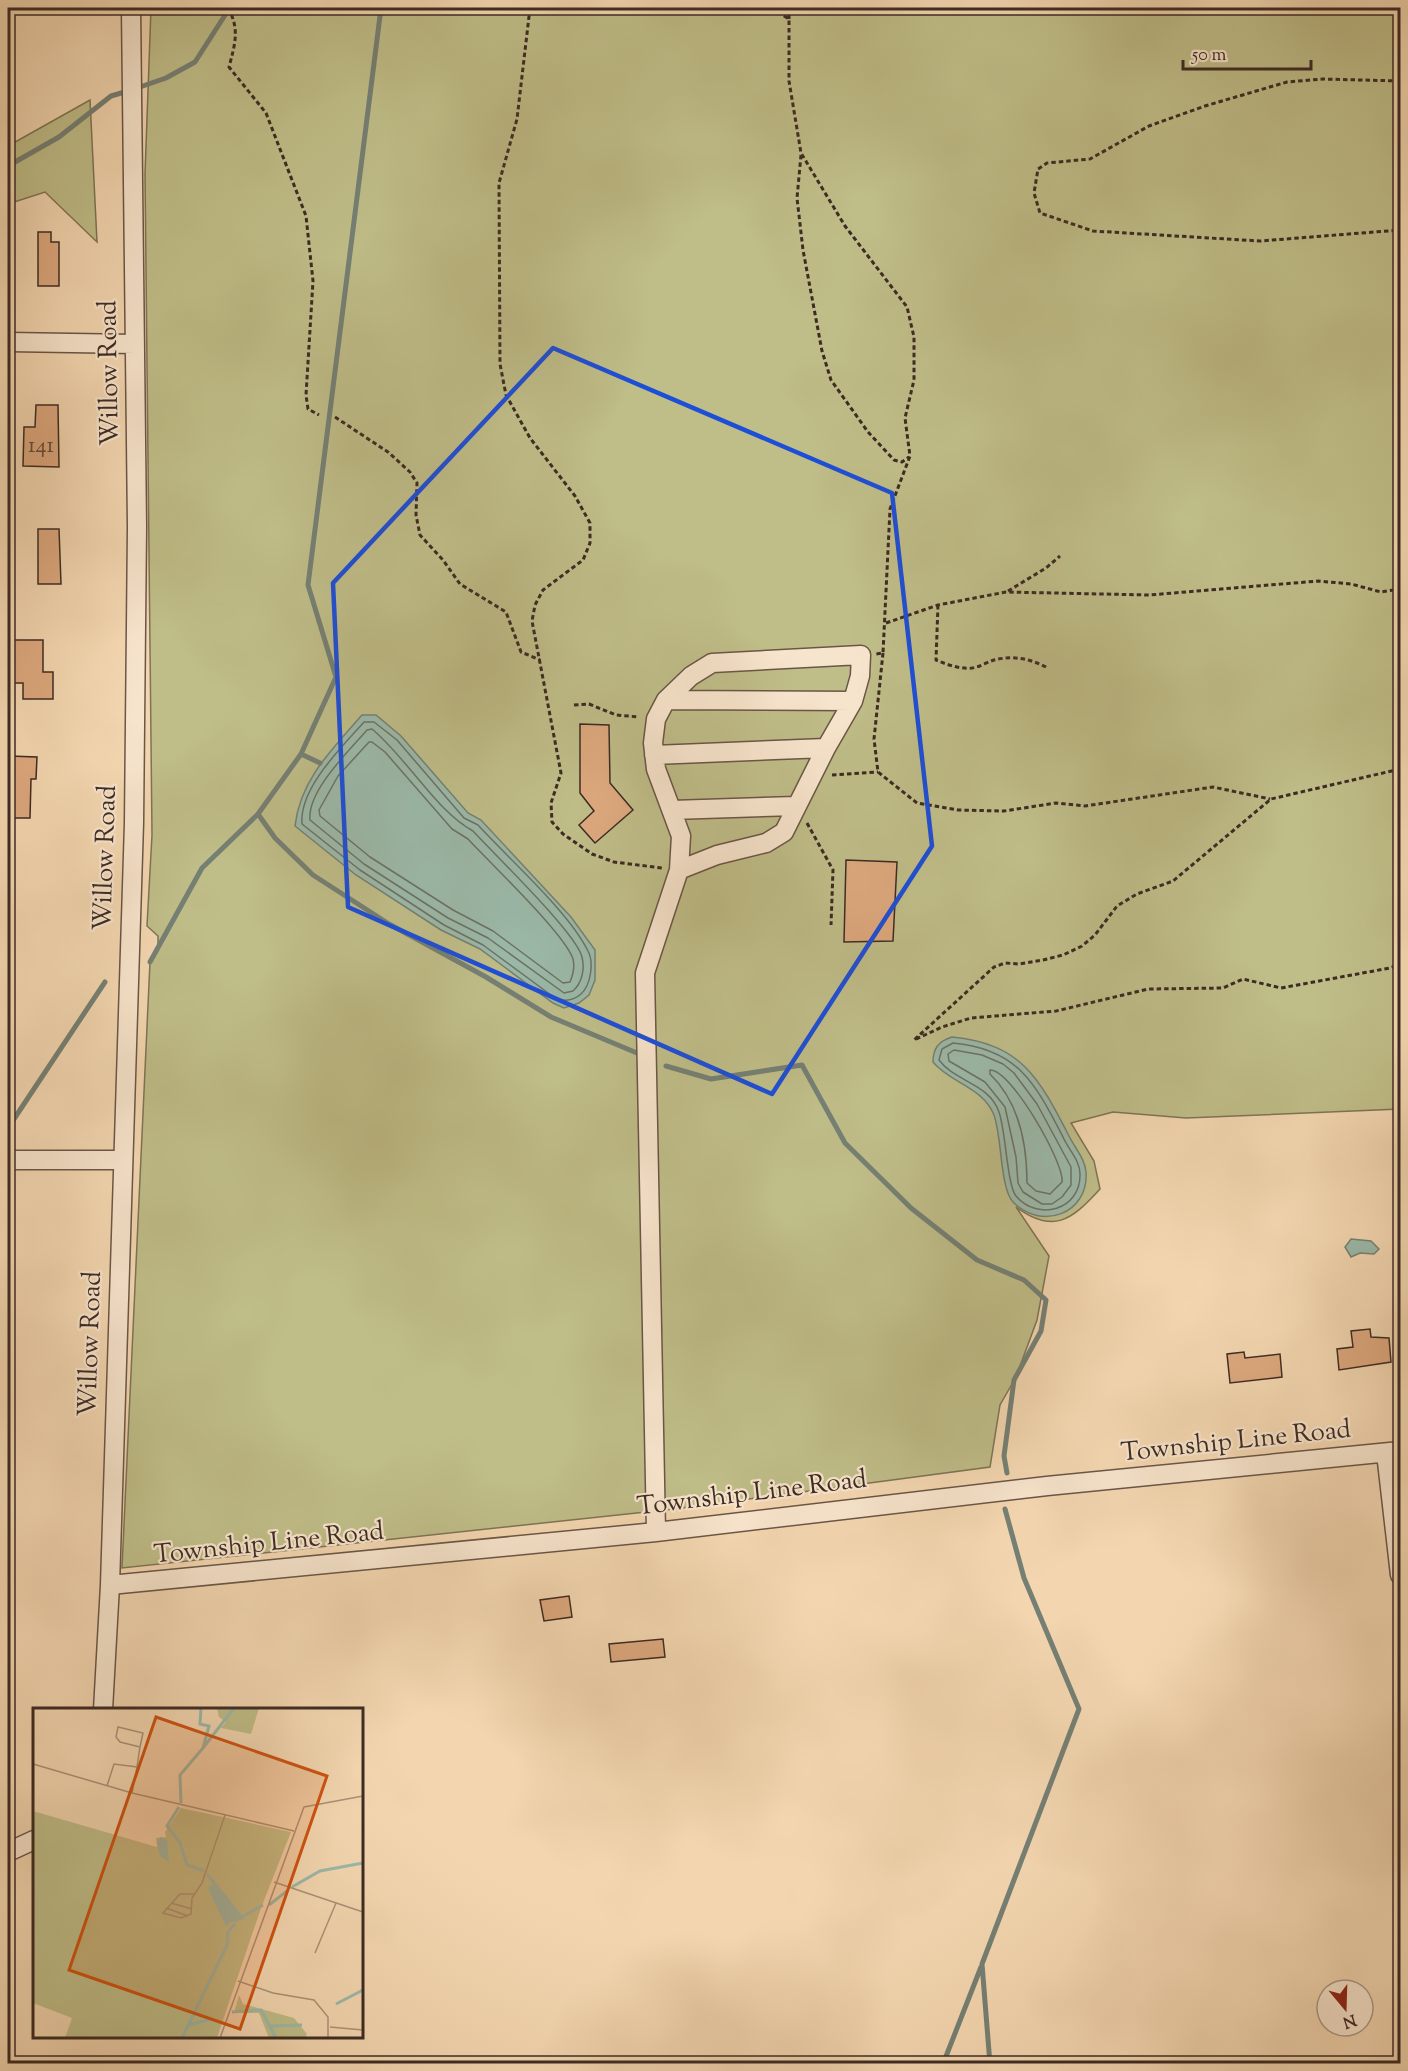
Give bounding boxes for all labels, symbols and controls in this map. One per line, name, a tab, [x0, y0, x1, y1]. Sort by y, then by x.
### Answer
scale bar	[1183, 33, 1310, 71]
text: 50 m	[1191, 43, 1227, 69]
street label: Willow Road	[90, 299, 130, 446]
house number: 141	[28, 431, 55, 463]
street label: Willow Road	[85, 784, 127, 932]
street label: Willow Road	[70, 1270, 112, 1418]
street label: Township Line Road	[1119, 1411, 1353, 1472]
street label: Township Line Road	[635, 1462, 869, 1526]
street label: Township Line Road	[152, 1513, 386, 1574]
inset map	[33, 1708, 363, 2038]
north arrow	[1315, 1978, 1375, 2038]
text: N	[1339, 2007, 1359, 2033]

